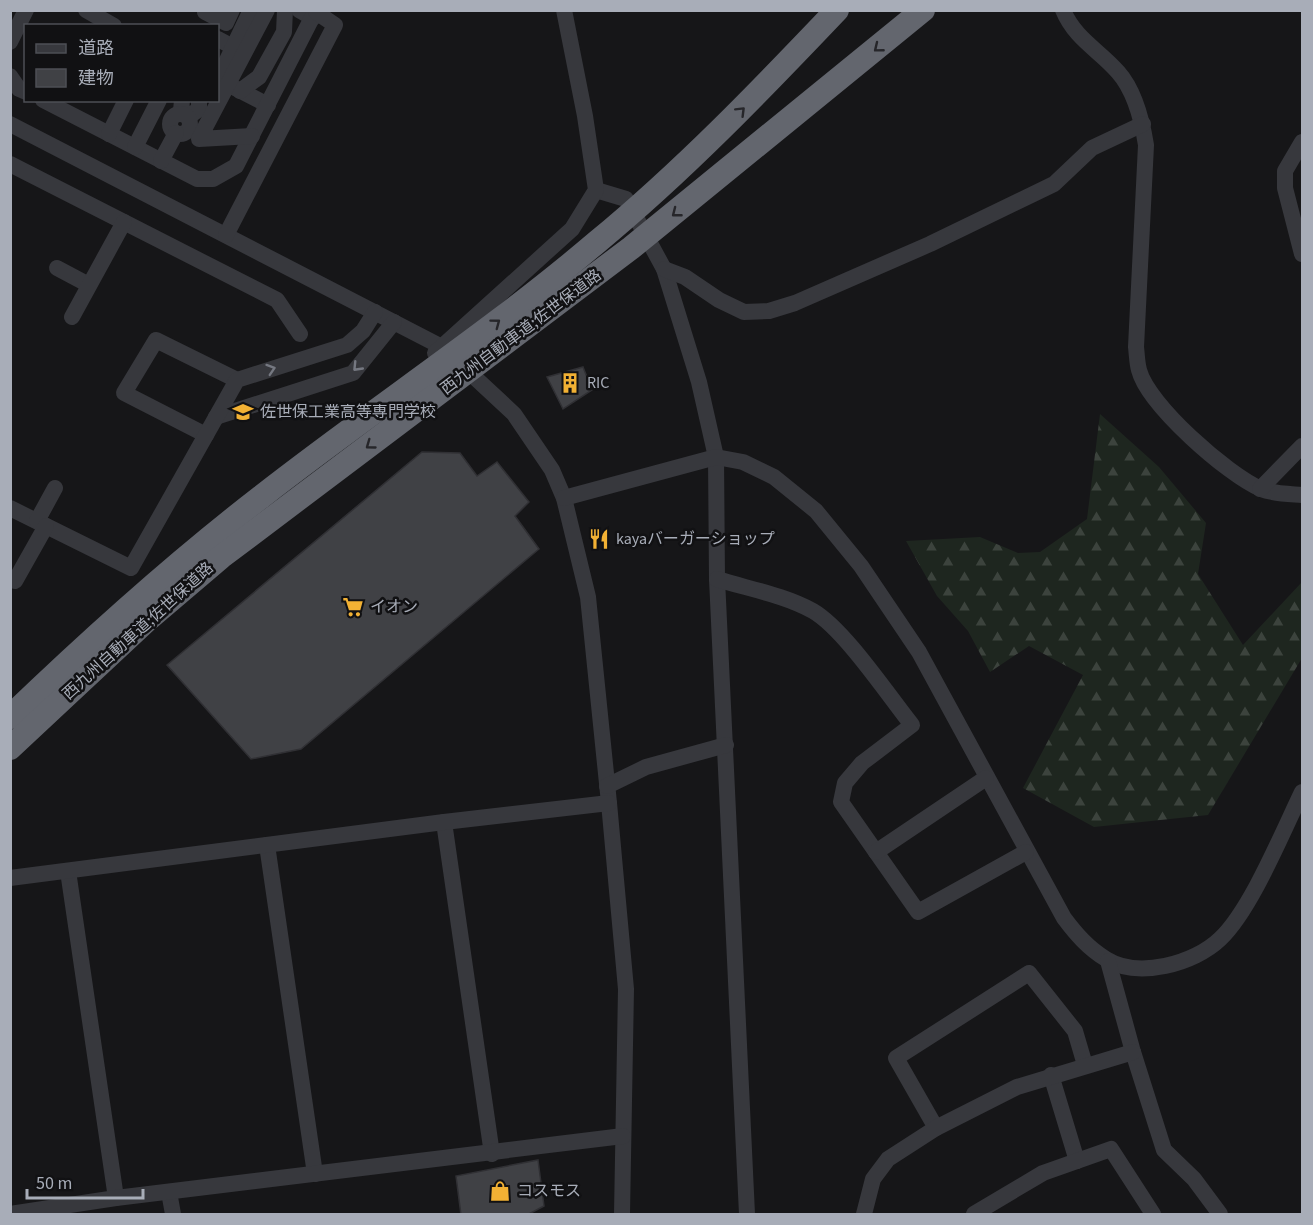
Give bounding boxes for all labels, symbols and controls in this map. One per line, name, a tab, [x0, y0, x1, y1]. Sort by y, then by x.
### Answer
legend	[24, 24, 219, 102]
text: 道路	[78, 36, 114, 61]
one-way arrow	[874, 40, 885, 51]
text: 建物	[78, 66, 114, 91]
one-way arrow	[734, 107, 744, 118]
one-way arrow	[671, 205, 682, 216]
street label: 西九州自動車道;佐世保道路	[436, 264, 606, 400]
one-way arrow	[489, 319, 500, 330]
one-way arrow	[353, 360, 364, 370]
one-way arrow	[265, 364, 276, 376]
building icon: RIC	[558, 371, 582, 395]
place label: RIC	[587, 372, 609, 394]
school or university icon: 佐世保工業高等専門学校	[231, 400, 255, 424]
place label: 佐世保工業高等専門学校	[260, 401, 436, 423]
one-way arrow	[365, 438, 376, 449]
restaurant icon: kayaバーガーショップ	[587, 527, 611, 551]
place label: kayaバーガーショップ	[616, 528, 775, 550]
street label: 西九州自動車道;佐世保道路	[58, 557, 218, 705]
supermarket icon: イオン	[341, 595, 365, 619]
place label: イオン	[370, 596, 418, 618]
scale bar	[27, 1162, 142, 1200]
text: 50 m	[36, 1171, 72, 1196]
shop icon: コスモス	[488, 1179, 512, 1203]
place label: コスモス	[517, 1180, 581, 1202]

